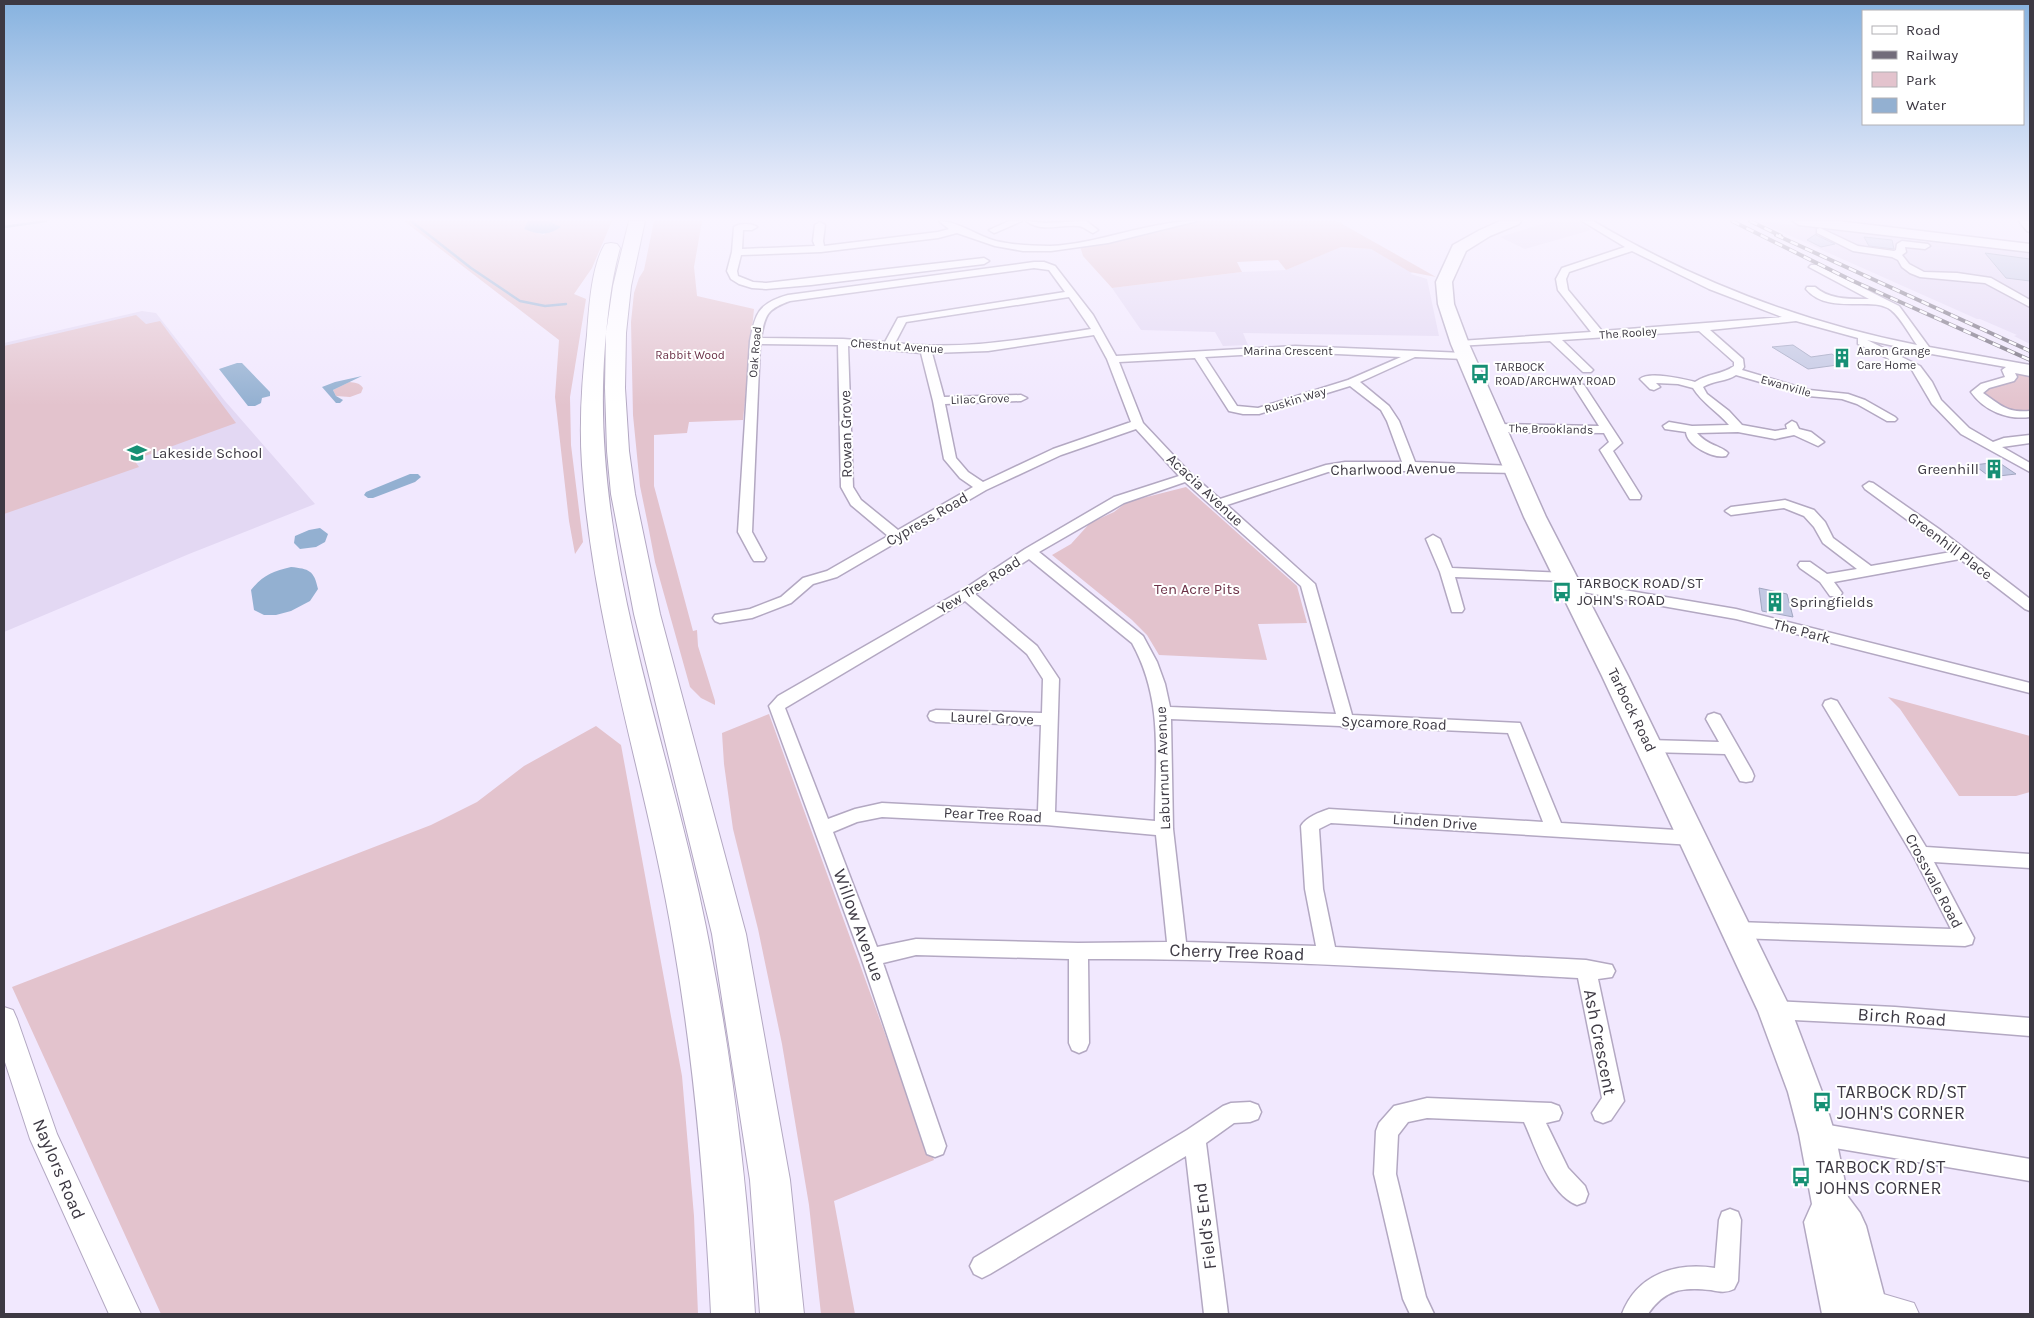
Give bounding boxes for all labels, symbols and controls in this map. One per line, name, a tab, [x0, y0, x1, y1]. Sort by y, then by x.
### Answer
legend	[1862, 10, 2024, 125]
text: Road	[1906, 21, 1941, 39]
text: Railway	[1906, 46, 1958, 64]
text: Park	[1906, 71, 1936, 89]
text: Water	[1906, 96, 1947, 114]
street label: The Rooley	[1599, 324, 1658, 342]
street label: Oak Road	[746, 326, 764, 378]
street label: Chestnut Avenue	[850, 336, 944, 356]
street label: Marina Crescent	[1243, 344, 1333, 358]
place label: Aaron Grange Care Home	[1857, 344, 1930, 372]
building icon: Aaron Grange Care Home	[1831, 347, 1853, 369]
park label: Rabbit Wood	[655, 348, 725, 362]
place label: TARBOCK ROAD/ARCHWAY ROAD	[1495, 360, 1616, 388]
bus stop icon: TARBOCK ROAD/ARCHWAY ROAD	[1469, 363, 1491, 385]
street label: Ewanville	[1759, 372, 1813, 400]
street label: Ruskin Way	[1262, 384, 1328, 416]
street label: Rowan Grove	[836, 390, 856, 478]
street label: Lilac Grove	[950, 391, 1010, 407]
street label: The Brooklands	[1509, 421, 1593, 437]
school or university icon: Lakeside School	[126, 442, 148, 464]
place label: Lakeside School	[152, 444, 262, 462]
street label: Acacia Avenue	[1163, 450, 1247, 530]
building icon: Greenhill	[1983, 458, 2005, 480]
street label: Charlwood Avenue	[1330, 459, 1456, 479]
place label: Greenhill	[1918, 460, 1979, 478]
street label: Cypress Road	[883, 488, 971, 550]
street label: Greenhill Place	[1904, 508, 1996, 584]
street label: Yew Tree Road	[934, 552, 1024, 618]
place label: TARBOCK ROAD/ST JOHN'S ROAD	[1577, 574, 1703, 609]
park label: Ten Acre Pits	[1154, 580, 1240, 598]
bus stop icon: TARBOCK ROAD/ST JOHN'S ROAD	[1551, 581, 1573, 603]
building icon: Springfields	[1764, 591, 1786, 613]
place label: Springfields	[1790, 593, 1874, 611]
street label: The Park	[1772, 615, 1832, 647]
street label: Tarbock Road	[1604, 665, 1660, 755]
street label: Laburnum Avenue	[1152, 706, 1174, 830]
street label: Laurel Grove	[950, 708, 1034, 728]
street label: Sycamore Road	[1341, 712, 1447, 734]
street label: Pear Tree Road	[943, 803, 1043, 827]
street label: Linden Drive	[1392, 810, 1478, 834]
street label: Crossvale Road	[1902, 831, 1966, 931]
street label: Willow Avenue	[828, 866, 890, 984]
street label: Cherry Tree Road	[1169, 939, 1305, 965]
street label: Ash Crescent	[1579, 987, 1621, 1097]
street label: Birch Road	[1857, 1003, 1947, 1031]
place label: TARBOCK RD/ST JOHN'S CORNER	[1837, 1081, 1966, 1124]
bus stop icon: TARBOCK RD/ST JOHN'S CORNER	[1811, 1091, 1833, 1113]
street label: Naylors Road	[28, 1115, 90, 1223]
place label: TARBOCK RD/ST JOHNS CORNER	[1816, 1156, 1945, 1199]
bus stop icon: TARBOCK RD/ST JOHNS CORNER	[1790, 1166, 1812, 1188]
street label: Field's End	[1189, 1181, 1221, 1271]

